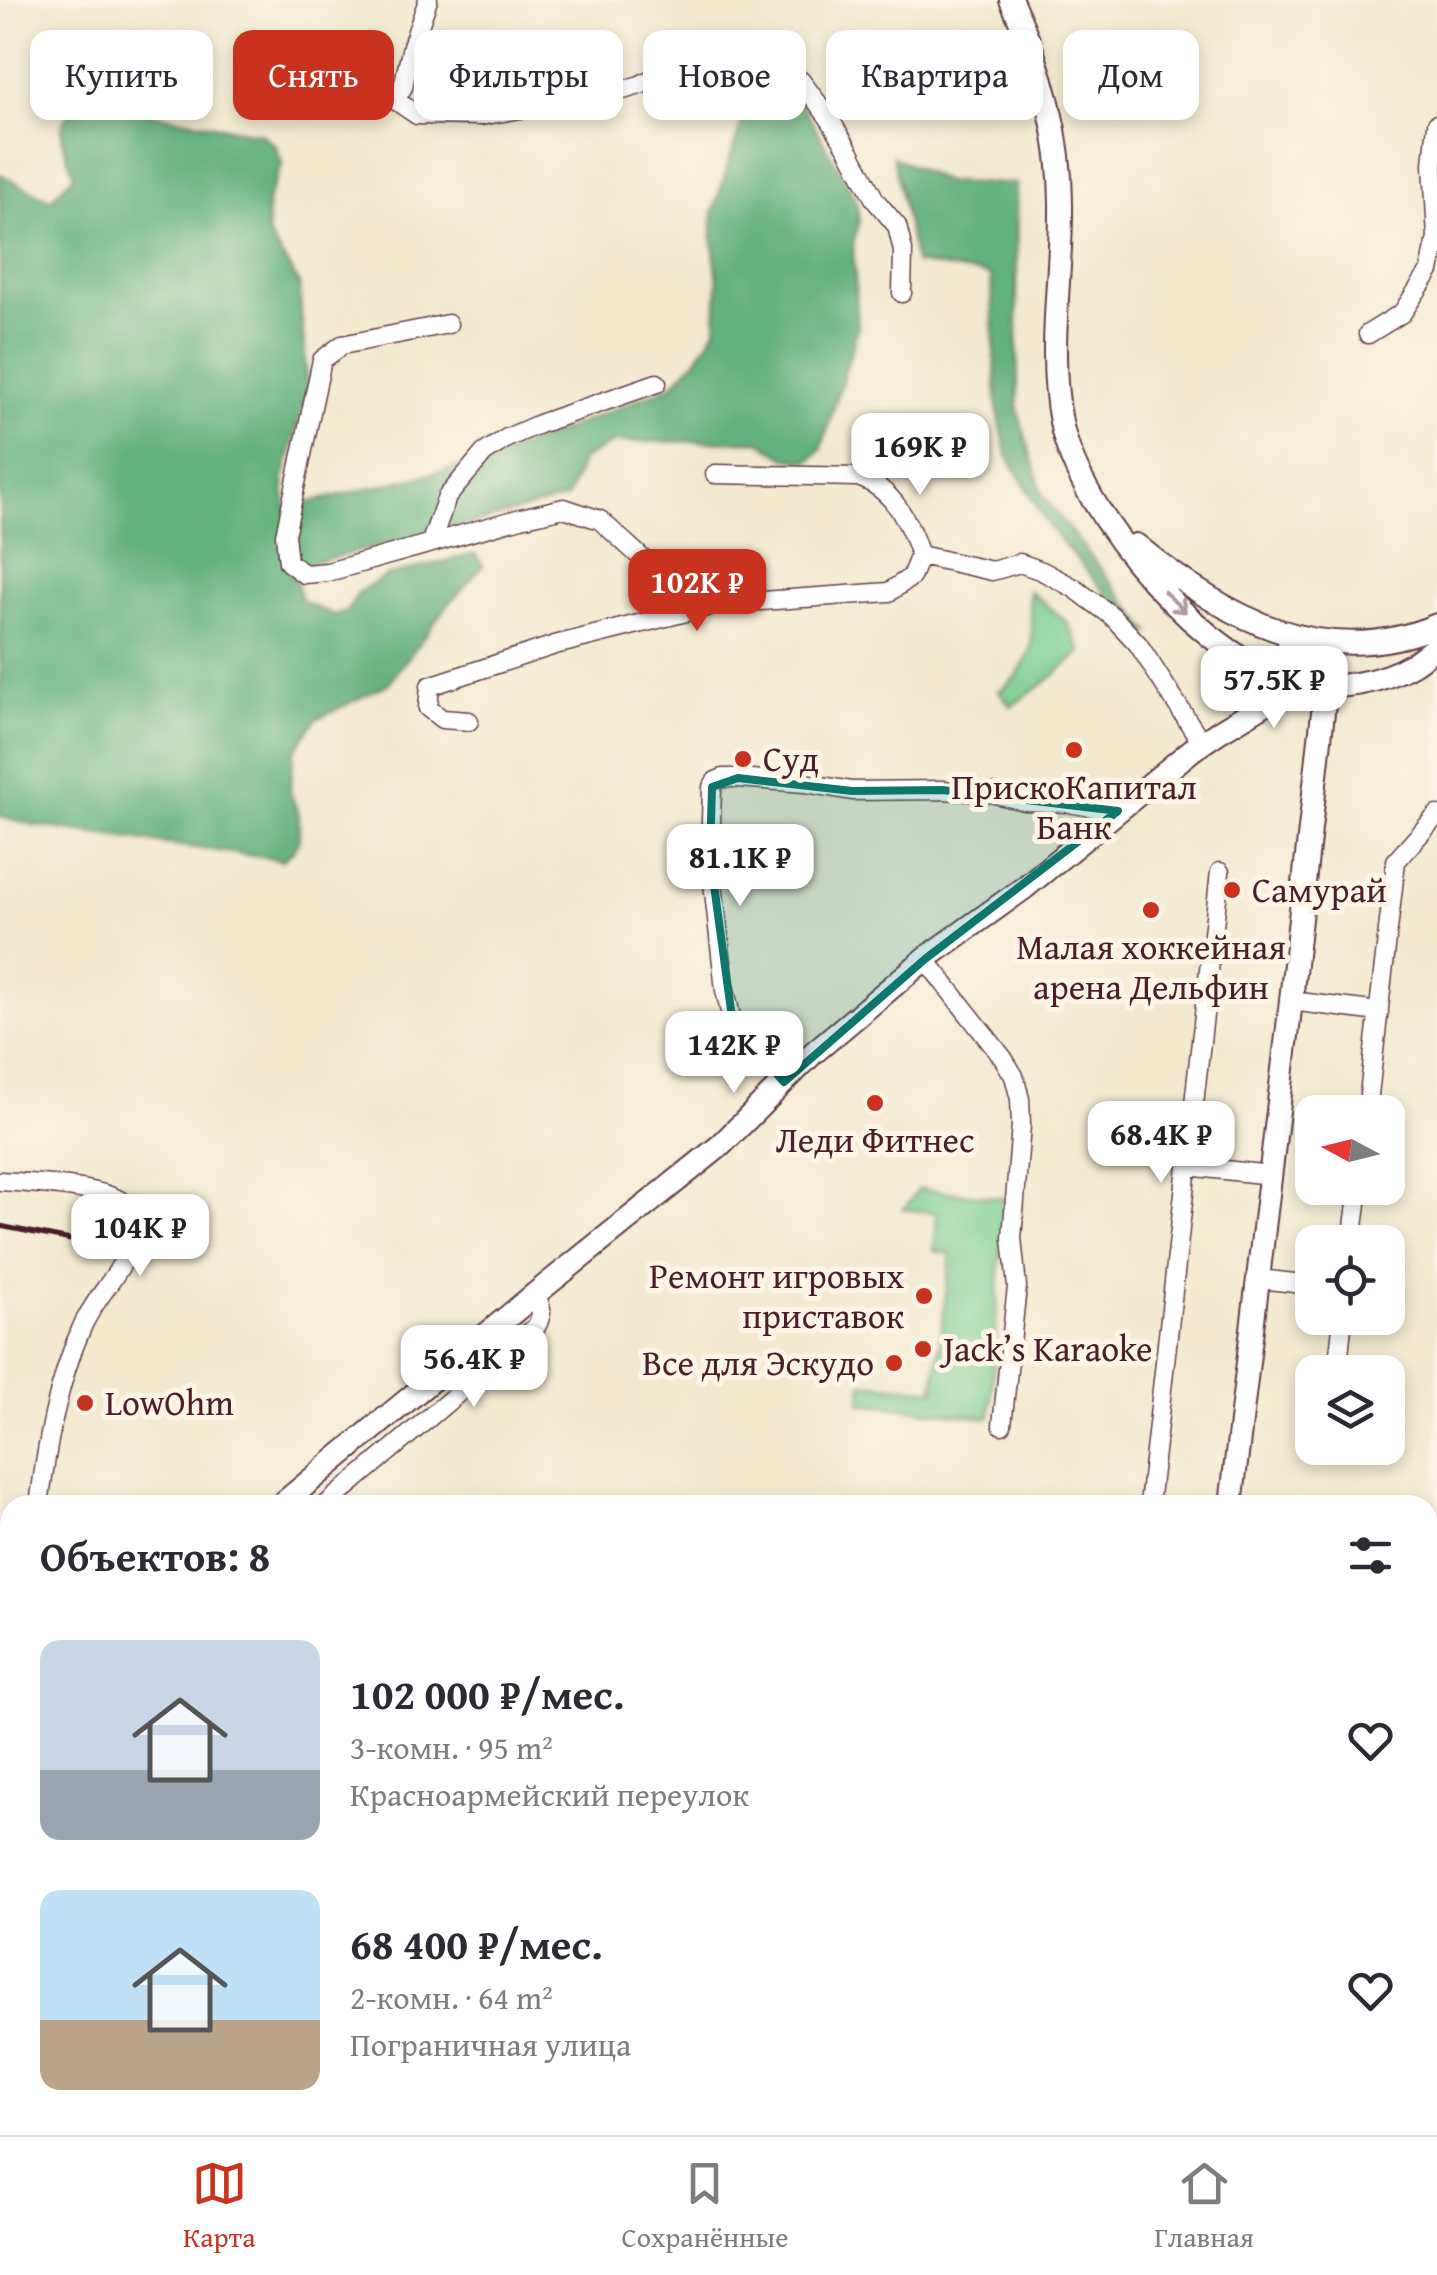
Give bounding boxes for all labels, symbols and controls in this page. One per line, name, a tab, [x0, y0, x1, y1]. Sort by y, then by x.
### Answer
chip: Купить	[30, 30, 213, 120]
chip: Снять	[233, 30, 394, 120]
chip: Фильтры	[414, 30, 623, 120]
chip: Новое	[643, 30, 806, 120]
chip: Квартира	[826, 30, 1043, 120]
chip: Дом	[1063, 30, 1199, 120]
pin: 169K ₽	[839, 413, 1001, 498]
text: 169K ₽	[873, 422, 967, 469]
pin: 102K ₽	[616, 549, 778, 634]
text: 102K ₽	[650, 558, 744, 605]
one-way arrow	[1162, 590, 1186, 614]
pin: 57.5K ₽	[1182, 646, 1366, 731]
text: 57.5K ₽	[1223, 655, 1325, 702]
place label: Суд	[763, 733, 819, 784]
marker: ПрискоКапитал Банк	[1063, 739, 1085, 761]
marker: Суд	[732, 748, 754, 770]
place label: ПрискоКапитал Банк	[951, 761, 1197, 852]
pin: 81.1K ₽	[648, 824, 832, 909]
text: 81.1K ₽	[689, 833, 791, 880]
place label: Самурай	[1252, 864, 1387, 915]
marker: Самурай	[1221, 879, 1243, 901]
marker: Малая хоккейная арена Дельфин	[1140, 899, 1162, 921]
place label: Малая хоккейная арена Дельфин	[1016, 921, 1286, 1012]
pin: 142K ₽	[653, 1011, 815, 1096]
text: 142K ₽	[687, 1020, 781, 1067]
marker: Леди Фитнес	[864, 1092, 886, 1114]
north arrow	[1295, 1095, 1405, 1205]
map controls	[1295, 1095, 1405, 1465]
pin: 68.4K ₽	[1069, 1101, 1253, 1186]
text: 68.4K ₽	[1110, 1110, 1212, 1157]
place label: Леди Фитнес	[776, 1114, 974, 1165]
pin: 104K ₽	[59, 1194, 221, 1279]
text: 104K ₽	[93, 1203, 187, 1250]
button: locate	[1295, 1225, 1405, 1335]
place label: Ремонт игровых приставок	[649, 1250, 905, 1341]
marker: Ремонт игровых приставок	[913, 1285, 935, 1307]
place label: Jack’s Karaoke	[939, 1323, 1153, 1374]
pin: 56.4K ₽	[382, 1325, 566, 1410]
text: 56.4K ₽	[423, 1334, 525, 1381]
place label: Все для Эскудо	[642, 1337, 874, 1388]
marker: Jack’s Karaoke	[912, 1338, 934, 1360]
marker: Все для Эскудо	[883, 1352, 905, 1374]
button: layers	[1295, 1355, 1405, 1465]
place label: LowOhm	[105, 1377, 234, 1428]
marker: LowOhm	[74, 1392, 96, 1414]
text: Объектов: 8	[40, 1525, 270, 1586]
icon: filters	[1343, 1528, 1398, 1583]
text: 102 000 ₽/мес.	[350, 1663, 624, 1724]
icon: home	[120, 1680, 240, 1800]
icon: heart	[1343, 1713, 1398, 1768]
text: 3-комн. · 95 m²	[350, 1724, 553, 1771]
text: Красноармейский переулок	[350, 1771, 749, 1818]
text: 68 400 ₽/мес.	[350, 1913, 603, 1974]
icon: home	[120, 1930, 240, 2050]
icon: heart	[1343, 1963, 1398, 2018]
text: 2-комн. · 64 m²	[350, 1974, 553, 2021]
text: Пограничная улица	[350, 2021, 631, 2068]
tab: Карта	[183, 2156, 255, 2257]
tab: Сохранённые	[621, 2156, 788, 2257]
tab: Главная	[1154, 2156, 1254, 2257]

